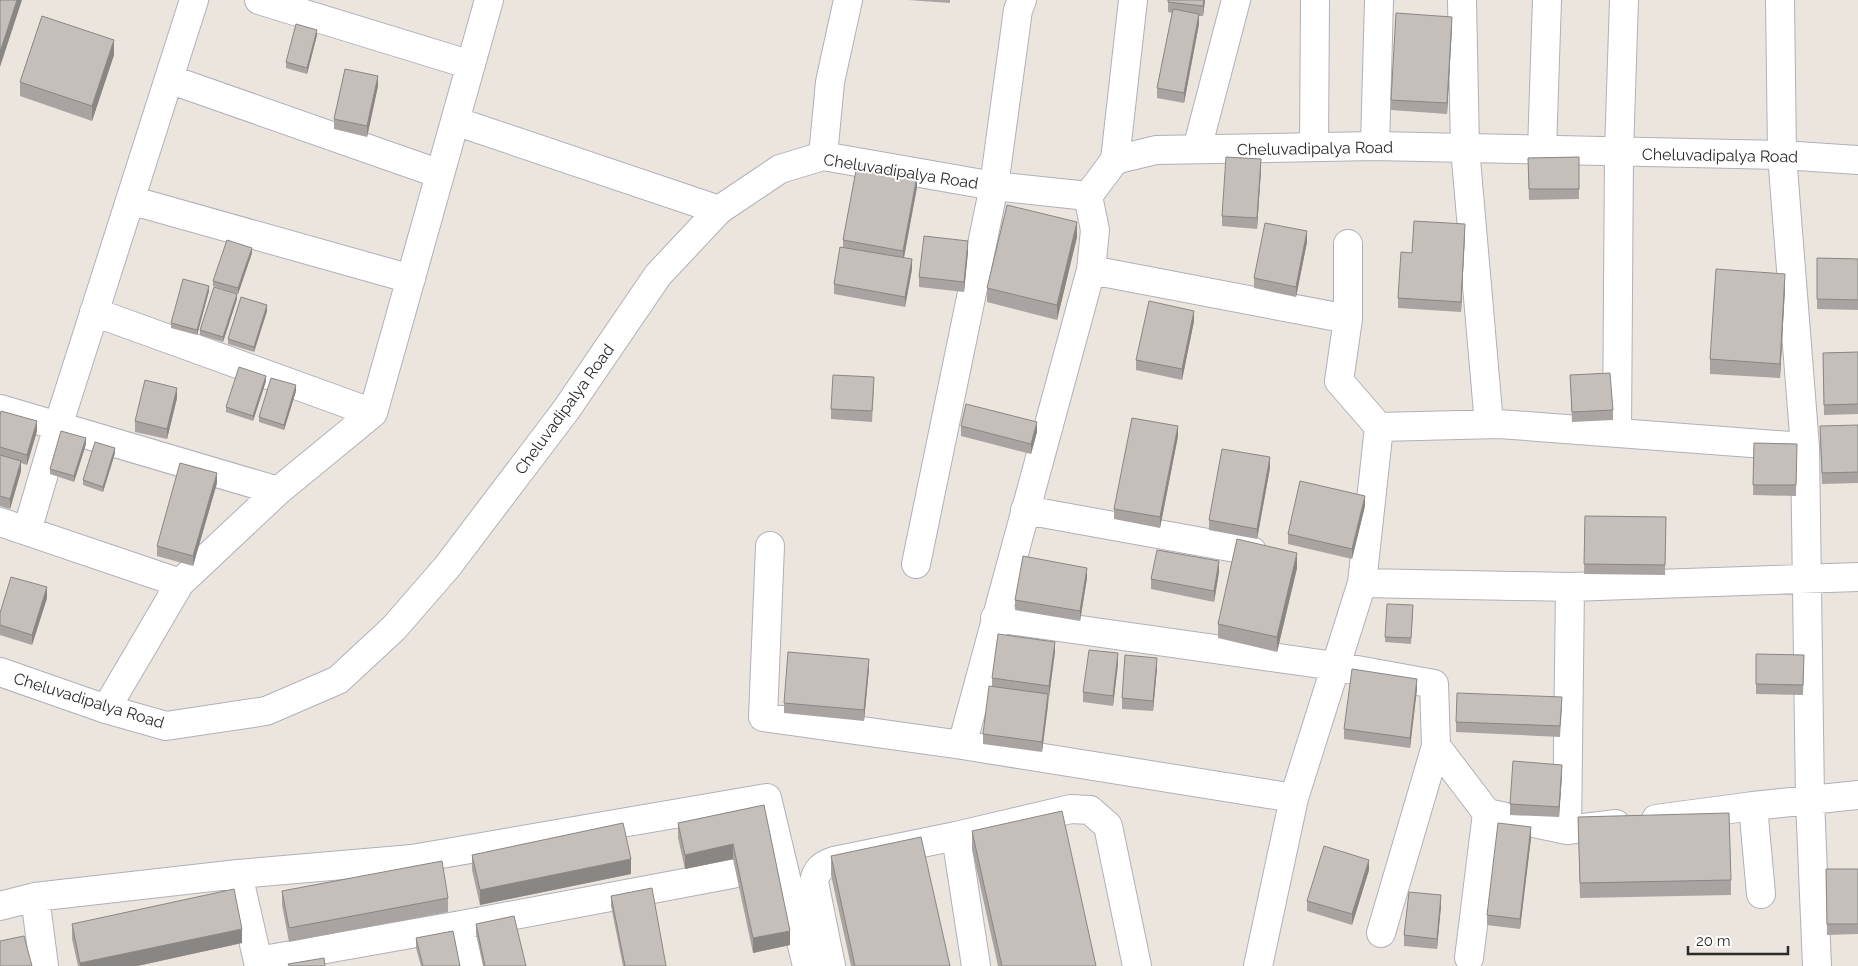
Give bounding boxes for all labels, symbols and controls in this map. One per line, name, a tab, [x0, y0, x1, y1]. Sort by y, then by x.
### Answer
street label: Cheluvadipalya Road	[1237, 138, 1393, 159]
street label: Cheluvadipalya Road	[1642, 145, 1798, 166]
street label: Cheluvadipalya Road	[822, 150, 980, 193]
street label: Cheluvadipalya Road	[511, 340, 618, 478]
street label: Cheluvadipalya Road	[11, 669, 166, 732]
scale bar	[1688, 924, 1788, 956]
text: 20 m	[1696, 932, 1731, 950]

